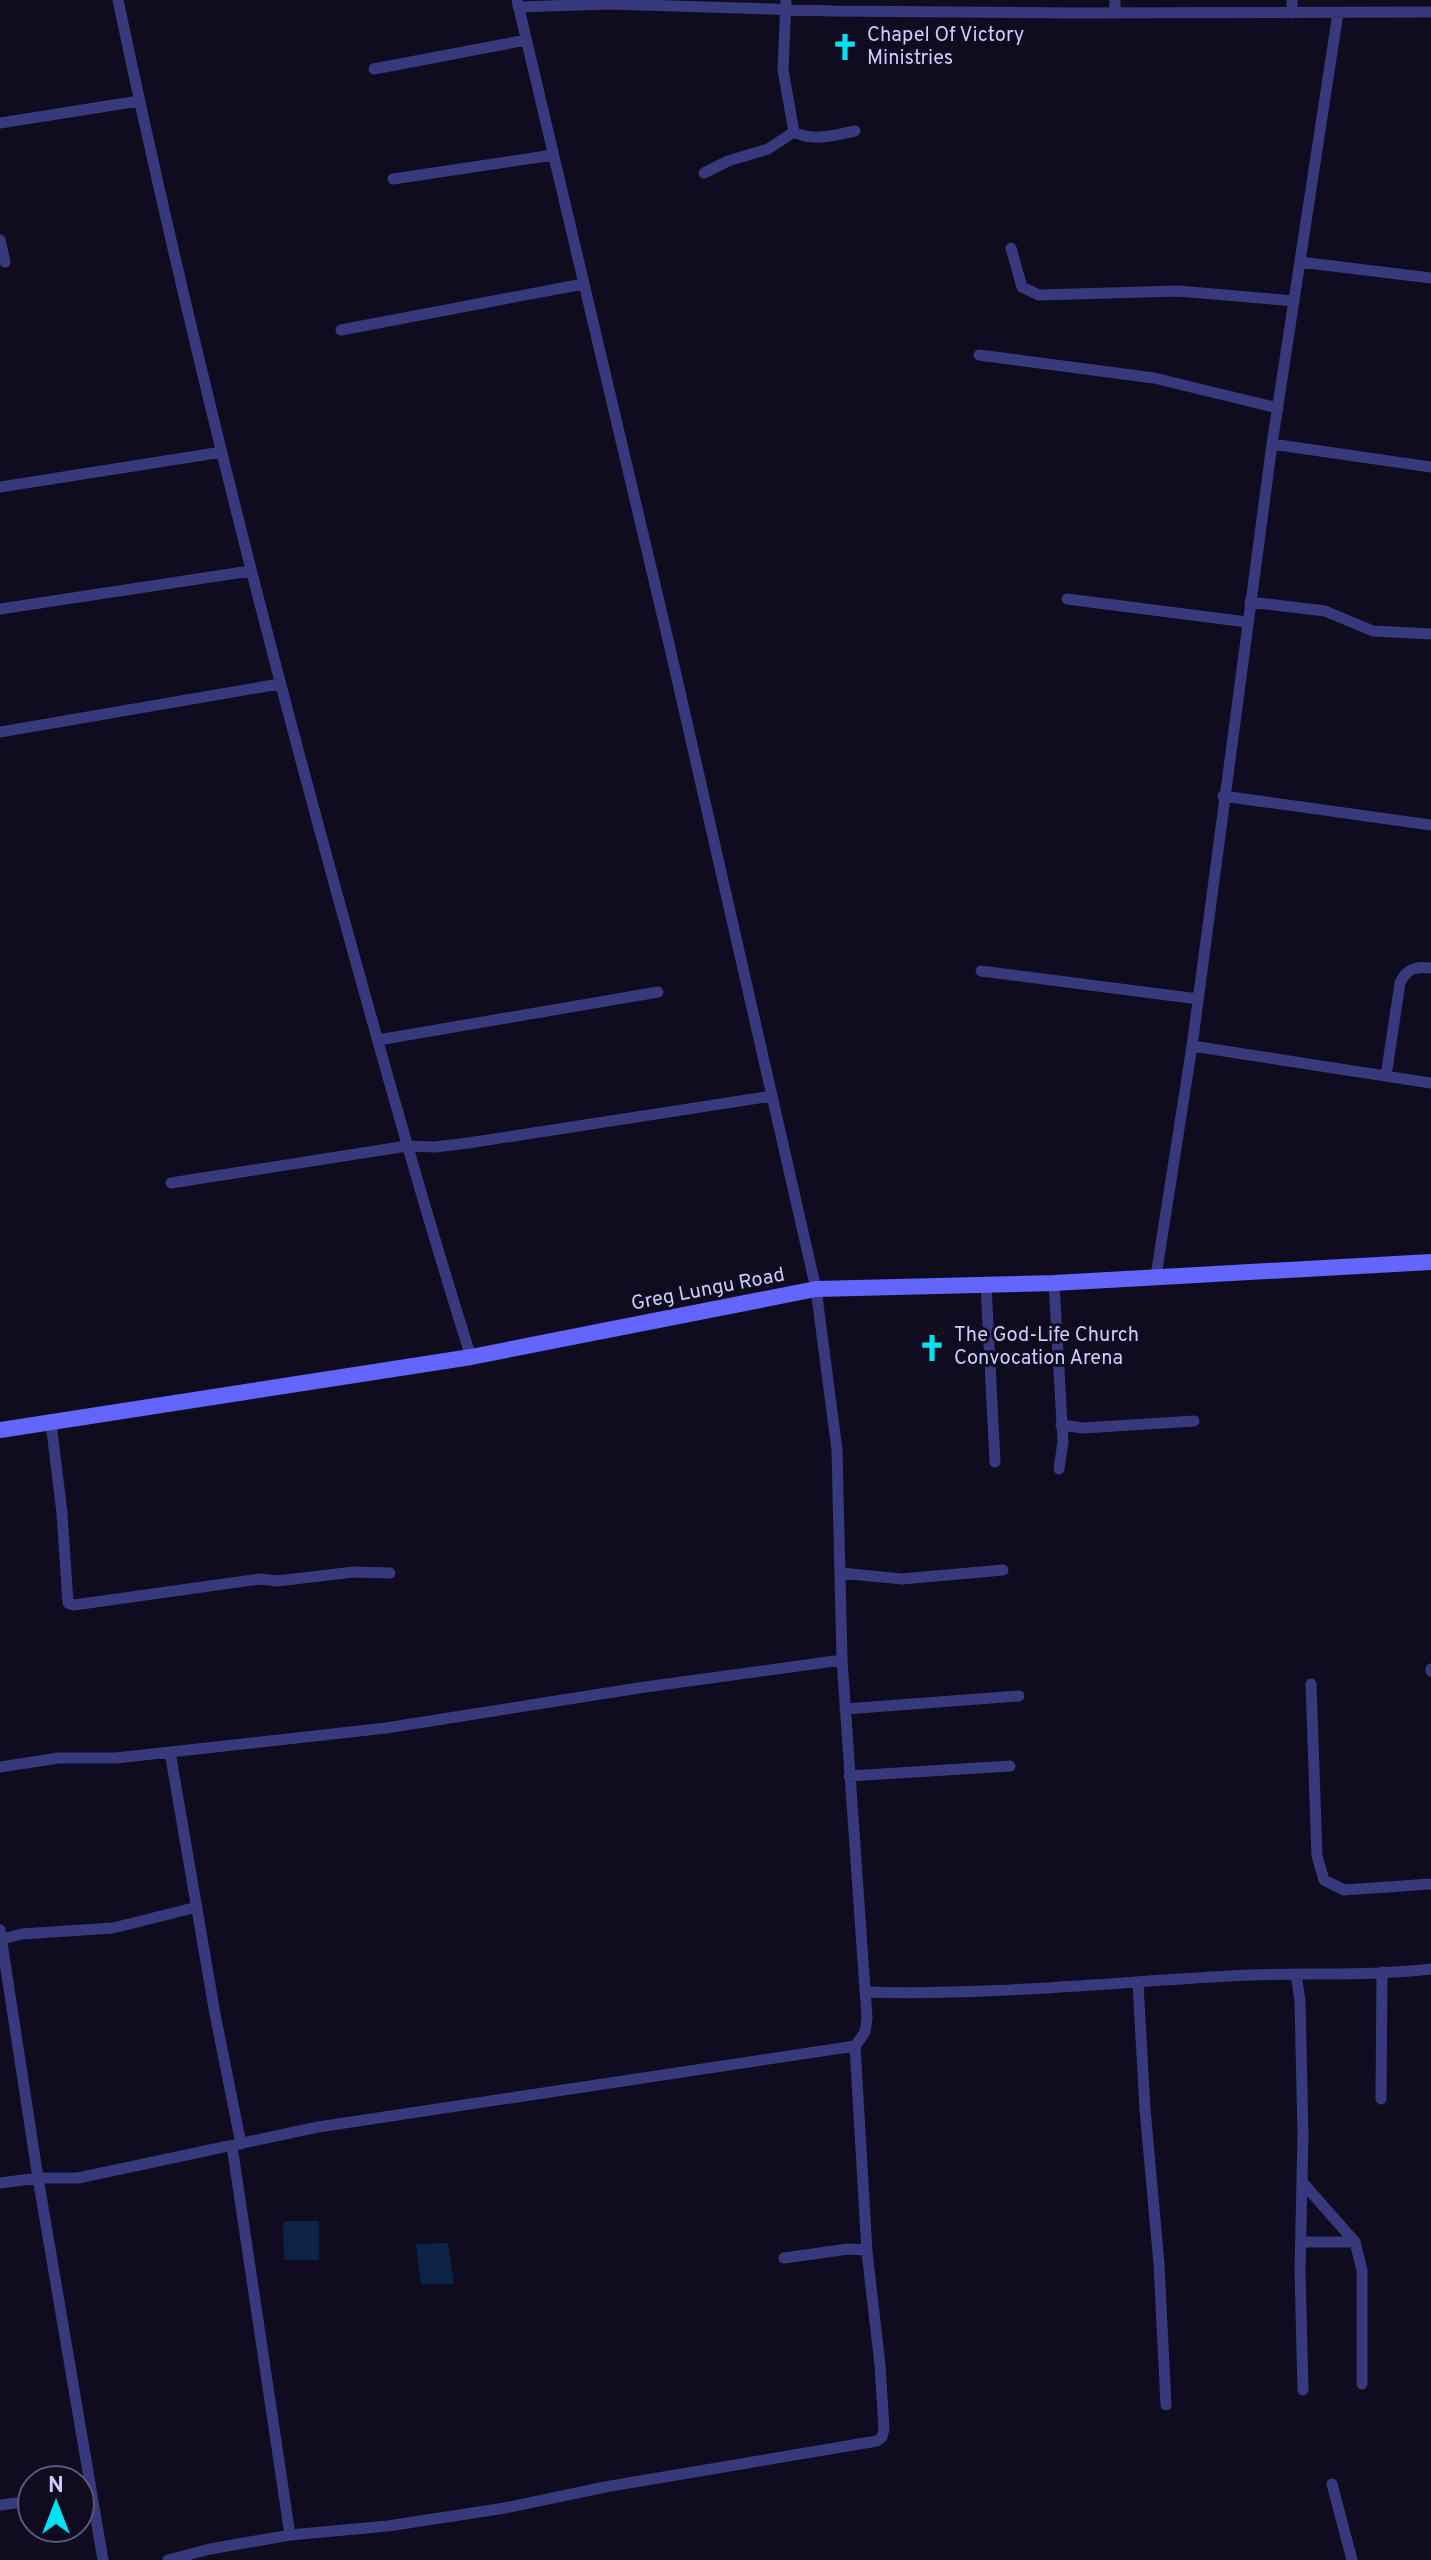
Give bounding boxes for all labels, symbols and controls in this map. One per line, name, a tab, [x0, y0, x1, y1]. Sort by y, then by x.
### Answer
place label: Chapel Of Victory Ministries	[867, 23, 1024, 72]
church icon: Chapel Of Victory Ministries	[830, 32, 860, 62]
street label: Greg Lungu Road	[629, 1262, 787, 1318]
place label: The God-Life Church Convocation Arena	[954, 1323, 1139, 1372]
church icon: The God-Life Church Convocation Arena	[917, 1333, 947, 1363]
north arrow	[16, 2464, 96, 2544]
text: N	[48, 2473, 64, 2500]

